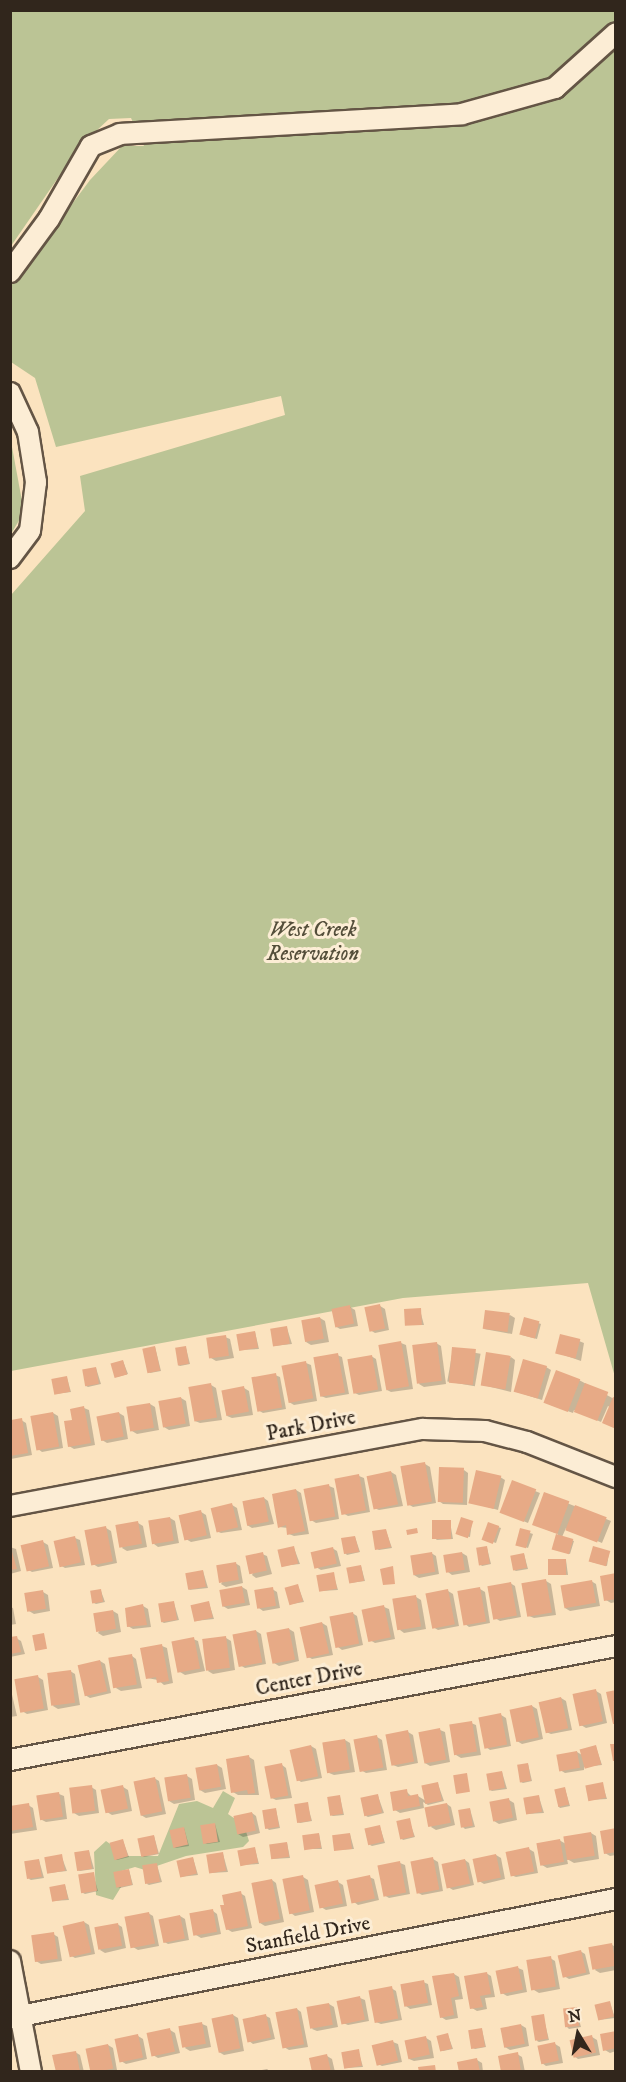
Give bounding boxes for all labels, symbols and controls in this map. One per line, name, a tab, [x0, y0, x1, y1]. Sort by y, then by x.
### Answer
park label: West Creek Reservation	[267, 917, 359, 967]
street label: Park Drive	[264, 1405, 358, 1447]
street label: Center Drive	[254, 1656, 364, 1702]
street label: Stanfield Drive	[244, 1911, 372, 1959]
north arrow	[548, 2004, 608, 2064]
text: N	[567, 2005, 583, 2027]

